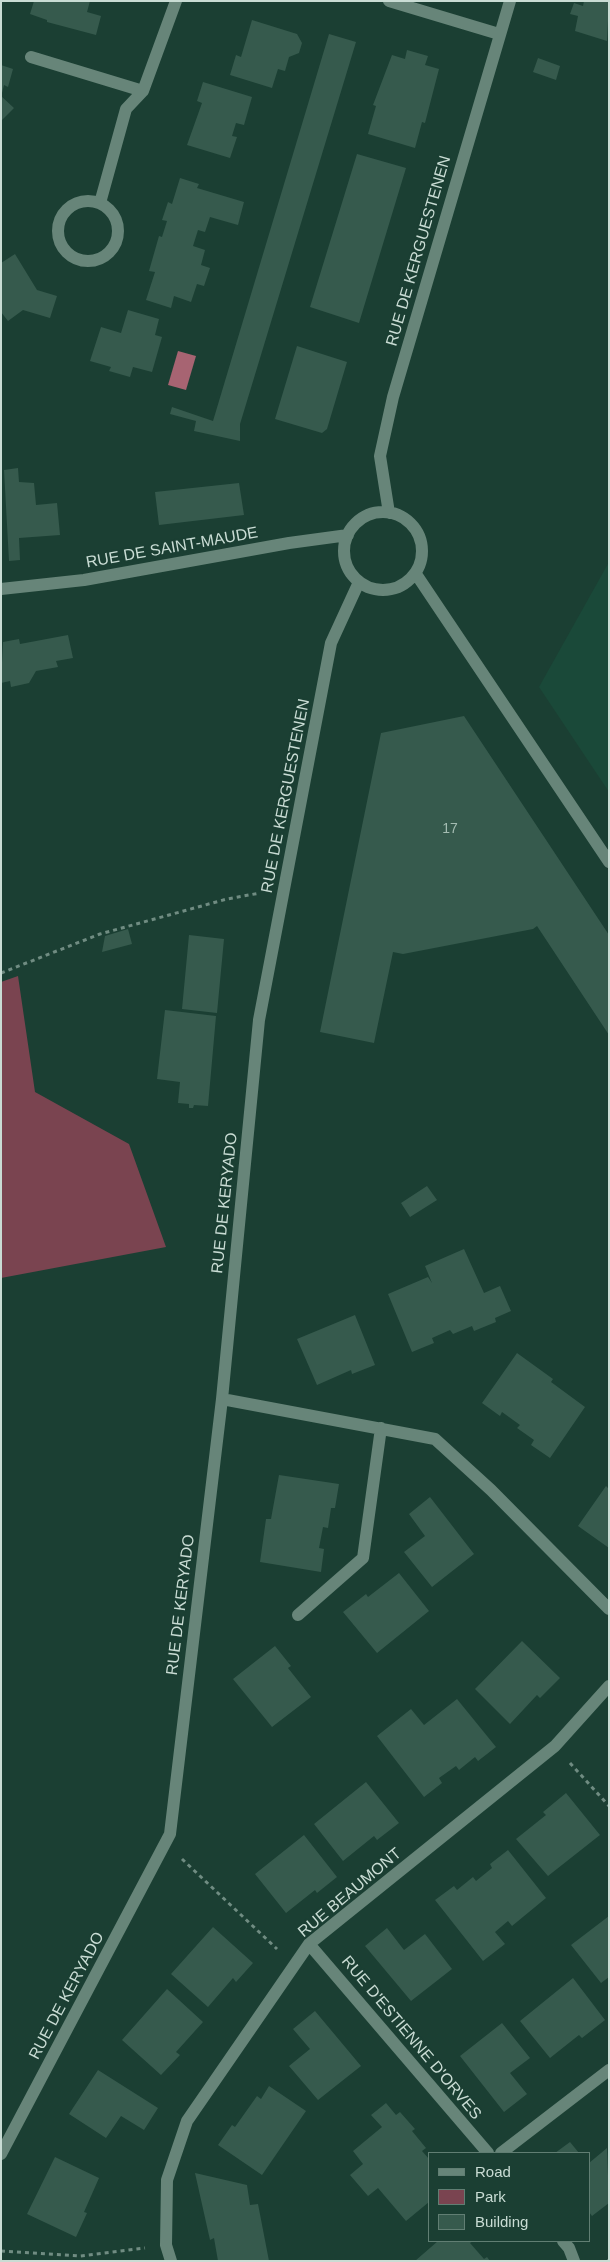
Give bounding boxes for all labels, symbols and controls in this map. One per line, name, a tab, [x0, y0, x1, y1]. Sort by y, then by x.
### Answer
street label: RUE DE KERGUESTENEN	[383, 153, 455, 349]
street label: RUE DE SAINT-MAUDE	[85, 523, 259, 573]
street label: RUE DE KERGUESTENEN	[258, 697, 314, 895]
house number: 17	[442, 821, 458, 837]
street label: RUE DE KERYADO	[208, 1132, 242, 1274]
street label: RUE DE KERYADO	[163, 1534, 199, 1676]
street label: RUE BEAUMONT	[294, 1844, 406, 1942]
street label: RUE DE KERYADO	[25, 1929, 109, 2063]
street label: RUE D'ESTIENNE D'ORVES	[337, 1952, 485, 2124]
legend	[428, 2152, 590, 2242]
text: Road	[475, 2163, 511, 2180]
text: Park	[475, 2188, 506, 2205]
text: Building	[475, 2213, 528, 2230]

